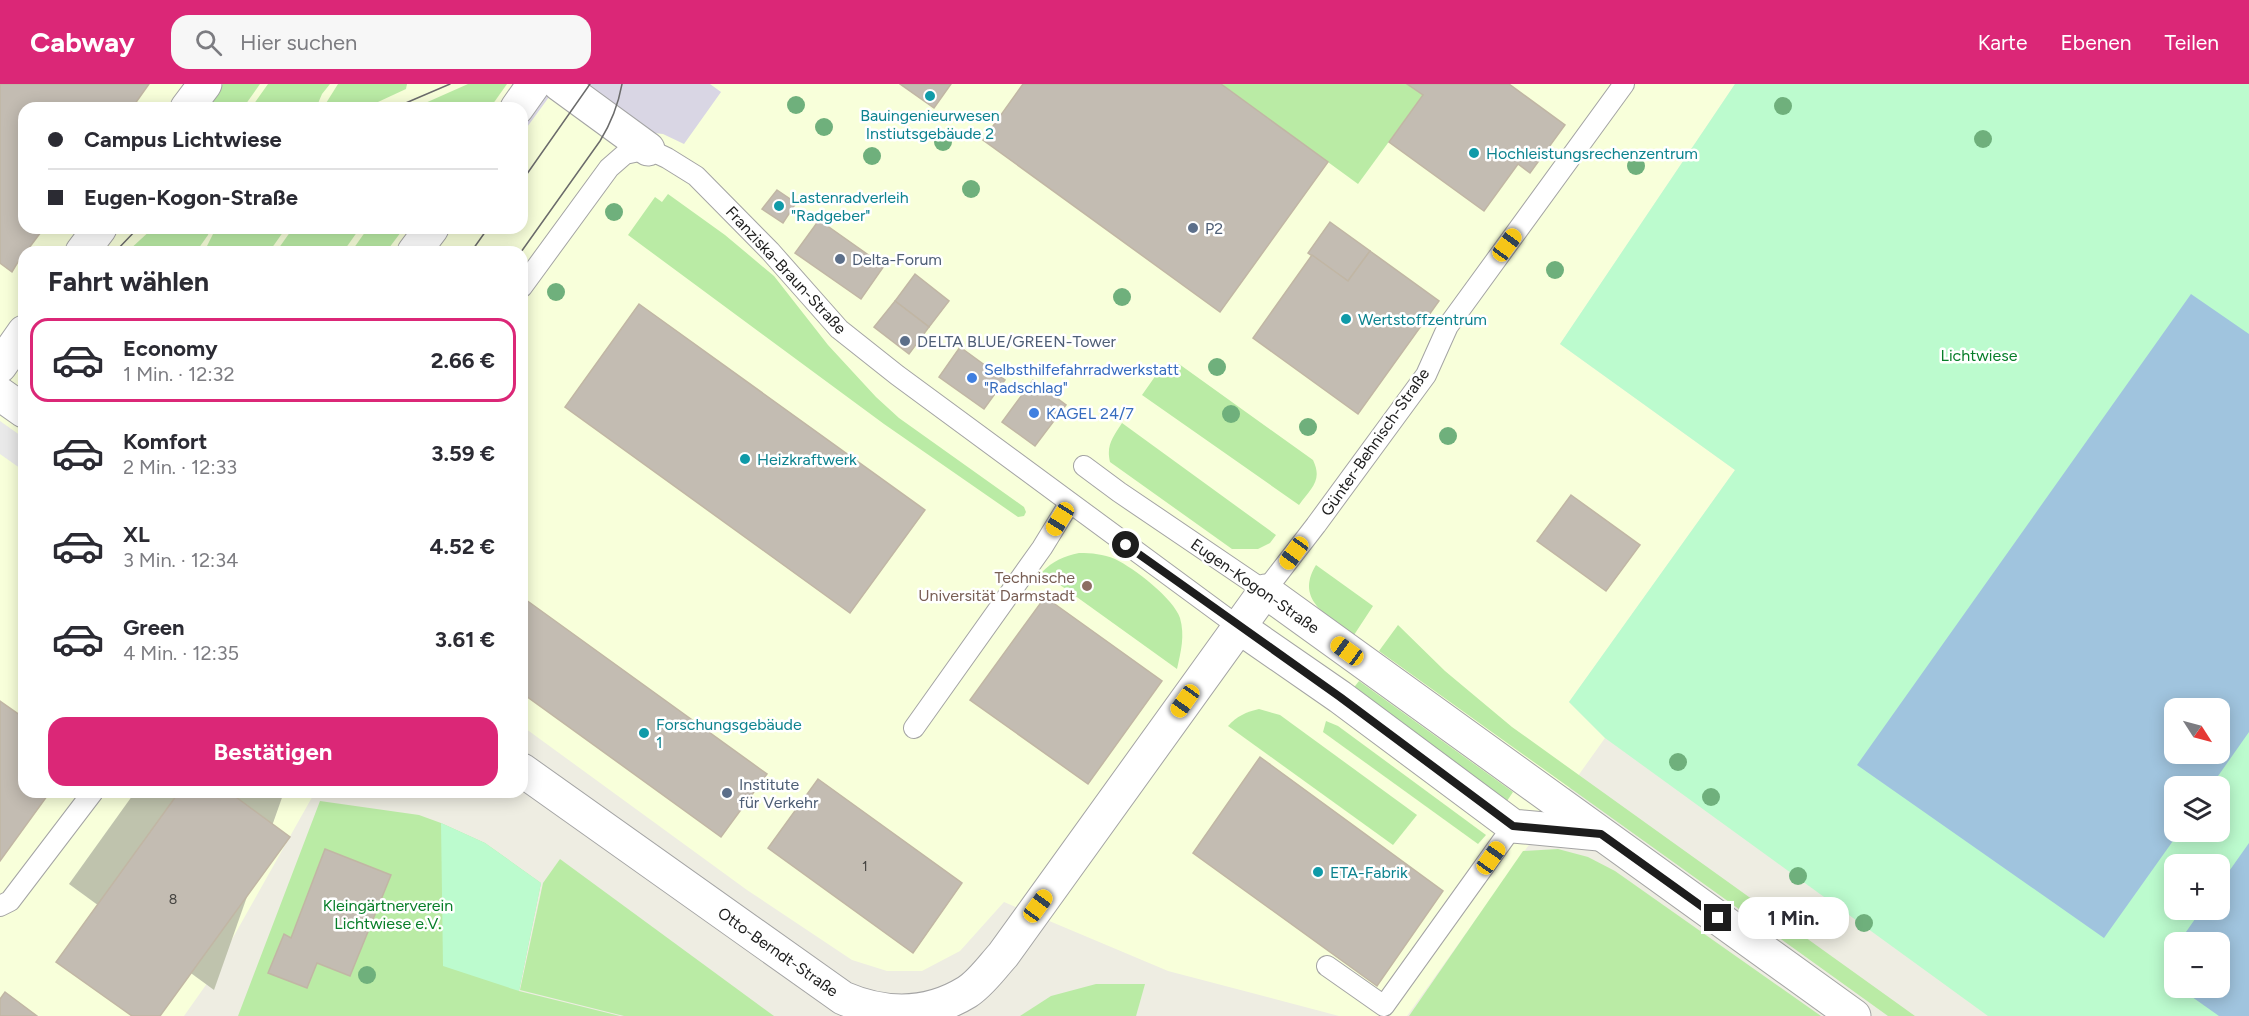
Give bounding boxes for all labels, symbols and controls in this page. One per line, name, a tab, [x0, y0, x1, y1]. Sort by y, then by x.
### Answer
search box	[171, 15, 591, 69]
text: Cabway	[30, 25, 135, 59]
icon: search	[192, 26, 225, 59]
text: Hier suchen	[240, 29, 357, 56]
text: Karte	[1978, 30, 2027, 55]
text: Ebenen	[2060, 30, 2132, 55]
text: Teilen	[2165, 30, 2219, 55]
marker: Bauingenieurwesen Instiutsgebäude 2	[923, 89, 937, 103]
place label: Bauingenieurwesen Instiutsgebäude 2	[860, 106, 1000, 143]
text: Campus Lichtwiese	[84, 126, 282, 153]
place label: Hochleistungsrechenzentrum	[1486, 144, 1698, 163]
marker: Hochleistungsrechenzentrum	[1467, 146, 1481, 160]
text: Eugen-Kogon-Straße	[84, 184, 298, 211]
place label: Lastenradverleih "Radgeber"	[791, 188, 909, 225]
marker: Lastenradverleih "Radgeber"	[772, 199, 786, 213]
street label: Franziska-Braun-Straße	[722, 202, 850, 338]
place label: P2	[1205, 219, 1223, 238]
marker: P2	[1186, 221, 1200, 235]
car	[1489, 225, 1525, 265]
place label: Delta-Forum	[852, 250, 942, 269]
marker: Delta-Forum	[833, 252, 847, 266]
text: Fahrt wählen	[48, 265, 209, 298]
place label: Wertstoffzentrum	[1358, 310, 1487, 329]
marker: Wertstoffzentrum	[1339, 312, 1353, 326]
place label: DELTA BLUE/GREEN-Tower	[917, 332, 1116, 351]
icon: car	[51, 333, 105, 387]
marker: DELTA BLUE/GREEN-Tower	[898, 334, 912, 348]
text: Economy	[123, 335, 218, 362]
park label: Lichtwiese	[1941, 346, 2018, 365]
text: 2.66 €	[431, 347, 495, 374]
place label: Selbsthilfefahrradwerkstatt "Radschlag"	[984, 360, 1179, 397]
text: 1 Min. · 12:32	[123, 362, 235, 386]
street label: Günter-Behnisch-Straße	[1317, 364, 1433, 519]
marker: Selbsthilfefahrradwerkstatt "Radschlag"	[965, 371, 979, 385]
place label: KAGEL 24/7	[1046, 404, 1134, 423]
marker: KAGEL 24/7	[1027, 406, 1041, 420]
icon: car	[51, 426, 105, 480]
text: Komfort	[123, 428, 207, 455]
text: 3.59 €	[431, 440, 495, 467]
place label: Heizkraftwerk	[757, 450, 857, 469]
marker: Heizkraftwerk	[738, 452, 752, 466]
text: 2 Min. · 12:33	[123, 455, 237, 479]
car	[1043, 499, 1077, 539]
icon: car	[51, 519, 105, 573]
text: XL	[123, 521, 150, 548]
route start	[1112, 531, 1139, 558]
text: 4.52 €	[430, 533, 495, 560]
car	[1276, 533, 1312, 573]
street label: Eugen-Kogon-Straße	[1187, 534, 1323, 638]
text: 3 Min. · 12:34	[123, 548, 238, 572]
place label: Technische Universität Darmstadt	[918, 568, 1075, 605]
marker: Technische Universität Darmstadt	[1080, 579, 1094, 593]
icon: car	[51, 612, 105, 666]
text: Green	[123, 614, 185, 641]
text: 3.61 €	[435, 626, 495, 653]
car	[1327, 633, 1367, 669]
text: 4 Min. · 12:35	[123, 641, 239, 665]
car	[1167, 681, 1203, 721]
north arrow	[2164, 698, 2230, 764]
map controls	[2164, 698, 2230, 998]
place label: Forschungsgebäude 1	[656, 715, 802, 752]
button: Bestätigen	[48, 717, 498, 786]
marker: Forschungsgebäude 1	[637, 726, 651, 740]
place label: Institute für Verkehr	[739, 775, 819, 812]
button: layers	[2164, 776, 2230, 842]
marker: Institute für Verkehr	[720, 786, 734, 800]
car	[1473, 838, 1509, 878]
button: +	[2164, 854, 2230, 920]
house number: 1	[862, 858, 868, 875]
place label: ETA-Fabrik	[1330, 863, 1408, 882]
marker: ETA-Fabrik	[1311, 865, 1325, 879]
car	[1020, 886, 1056, 926]
house number: 8	[169, 891, 177, 908]
park label: Kleingärtnerverein Lichtwiese e.V.	[323, 896, 453, 933]
callout: 1 Min.	[1739, 897, 1850, 939]
street label: Otto-Berndt-Straße	[714, 903, 842, 1001]
route end	[1704, 904, 1731, 931]
text: 1 Min.	[1768, 906, 1819, 930]
button: −	[2164, 932, 2230, 998]

